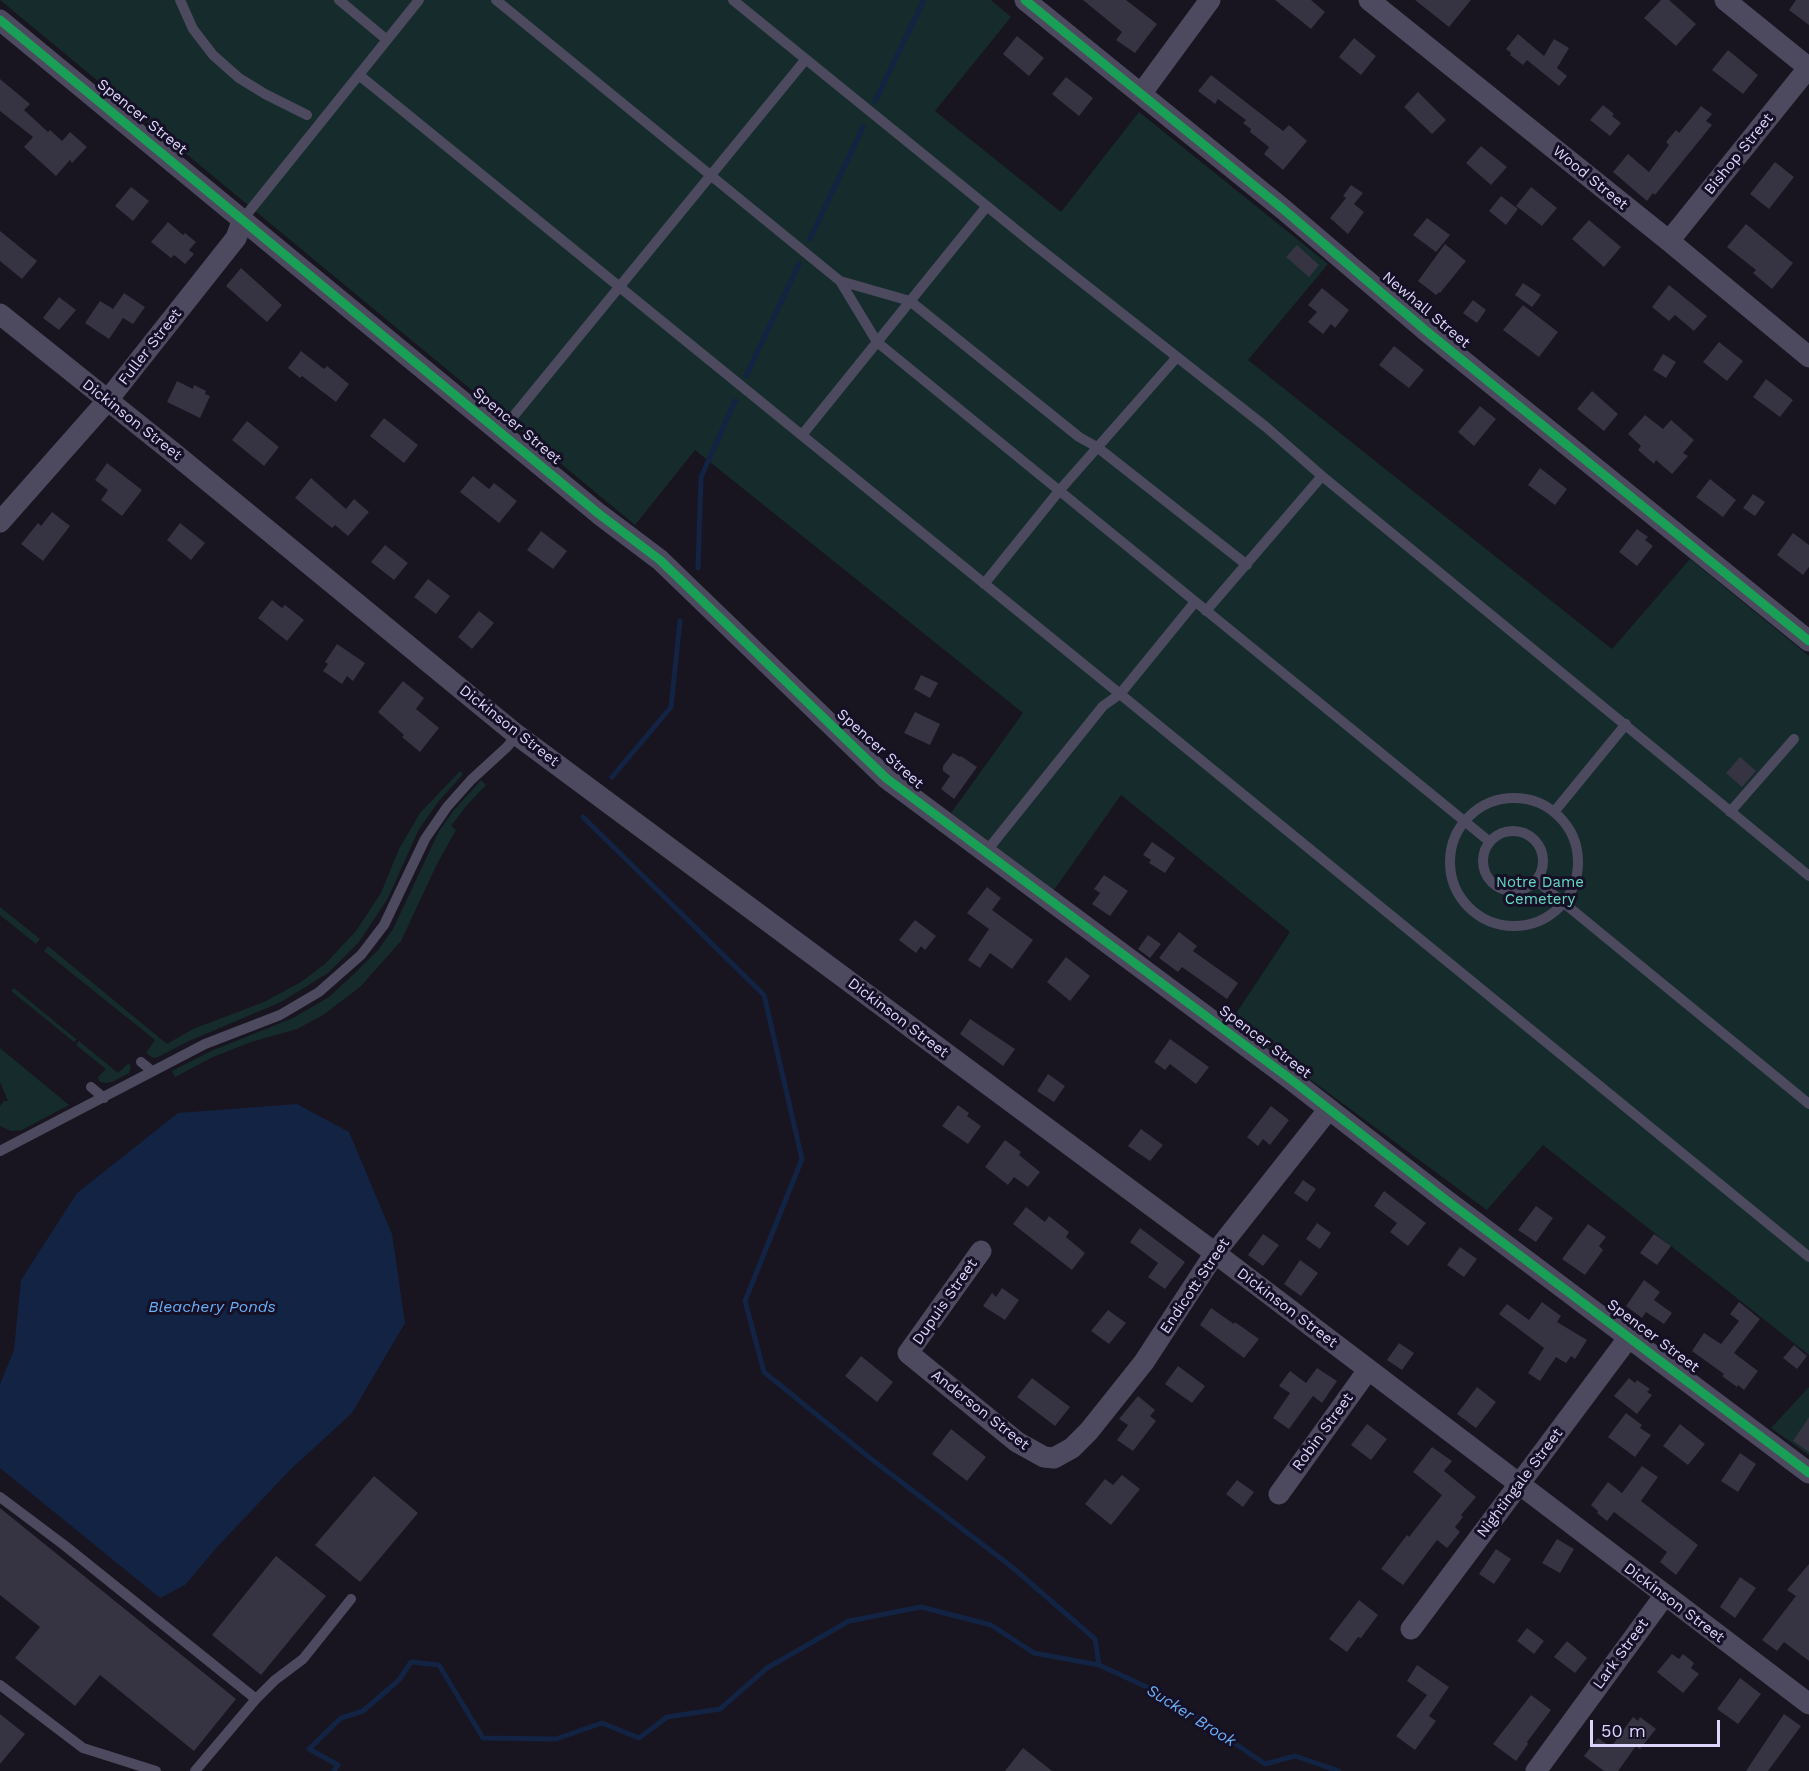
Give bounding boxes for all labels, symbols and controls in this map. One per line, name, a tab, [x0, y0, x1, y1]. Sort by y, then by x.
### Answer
street label: Spencer Street	[93, 75, 191, 159]
street label: Bishop Street	[1701, 110, 1777, 198]
street label: Wood Street	[1549, 142, 1631, 214]
street label: Newhall Street	[1378, 268, 1474, 352]
street label: Fuller Street	[115, 305, 185, 389]
street label: Dickinson Street	[79, 376, 185, 464]
street label: Spencer Street	[469, 384, 565, 468]
street label: Dickinson Street	[456, 682, 562, 770]
street label: Spencer Street	[833, 705, 927, 793]
park label: Notre Dame Cemetery	[1496, 874, 1584, 909]
street label: Dickinson Street	[844, 974, 952, 1062]
street label: Spencer Street	[1216, 1002, 1314, 1082]
street label: Endicott Street	[1156, 1235, 1234, 1337]
street label: Dupuis Street	[909, 1256, 981, 1348]
street label: Dickinson Street	[1233, 1264, 1341, 1352]
street label: Spencer Street	[1604, 1296, 1702, 1376]
water label: Bleachery Ponds	[148, 1297, 276, 1317]
street label: Anderson Street	[927, 1366, 1033, 1454]
street label: Robin Street	[1289, 1390, 1357, 1474]
street label: Nightingale Street	[1473, 1425, 1567, 1541]
street label: Dickinson Street	[1620, 1559, 1728, 1647]
street label: Lark Street	[1590, 1615, 1652, 1693]
water label: Sucker Brook	[1143, 1681, 1239, 1751]
scale bar	[1593, 1708, 1724, 1746]
text: 50 m	[1601, 1720, 1646, 1741]

